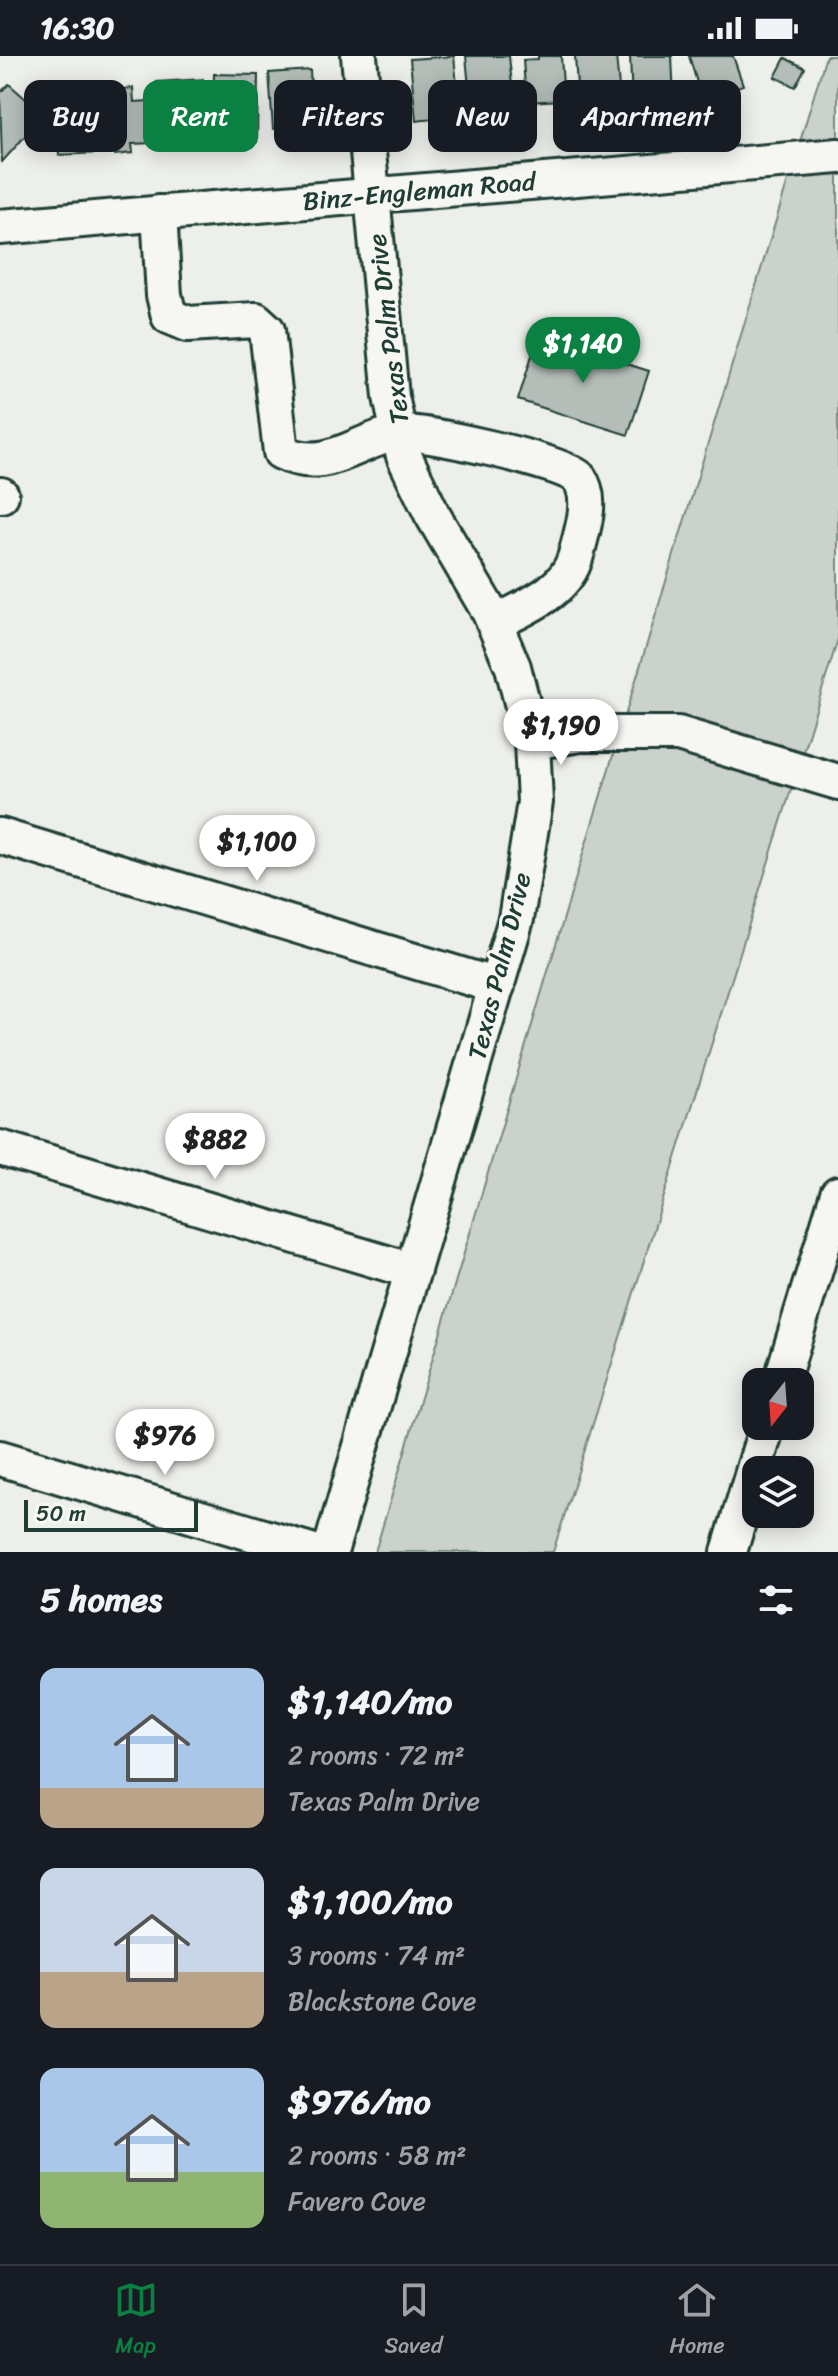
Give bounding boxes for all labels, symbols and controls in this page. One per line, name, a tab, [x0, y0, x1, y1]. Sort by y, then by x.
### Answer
text: 16:30	[40, 1, 114, 55]
chip: Buy	[24, 80, 127, 152]
chip: Rent	[143, 80, 258, 152]
chip: Filters	[274, 80, 412, 152]
chip: New	[428, 80, 537, 152]
chip: Apartment	[553, 80, 741, 152]
street label: Binz-Engleman Road	[301, 158, 540, 224]
street label: Texas Palm Drive	[353, 231, 423, 427]
pin: $1,140	[518, 317, 648, 385]
text: $1,140	[543, 320, 623, 366]
pin: $1,190	[496, 699, 626, 767]
text: $1,190	[521, 702, 601, 748]
pin: $1,100	[192, 815, 322, 883]
text: $1,100	[217, 818, 297, 864]
street label: Texas Palm Drive	[453, 867, 545, 1065]
pin: $882	[168, 1113, 262, 1181]
text: $882	[183, 1116, 247, 1162]
north arrow	[742, 1368, 814, 1440]
map controls	[742, 1368, 814, 1528]
pin: $976	[118, 1409, 212, 1477]
text: $976	[133, 1412, 197, 1458]
button: layers	[742, 1456, 814, 1528]
text: 50 m	[36, 1494, 86, 1533]
scale bar	[24, 1496, 198, 1532]
text: 5 homes	[40, 1570, 162, 1630]
icon: filters	[754, 1578, 798, 1622]
text: $1,140/mo	[288, 1672, 452, 1732]
icon: home	[104, 1700, 200, 1796]
text: 2 rooms · 72 m²	[288, 1732, 465, 1778]
text: Texas Palm Drive	[288, 1778, 480, 1824]
text: $1,100/mo	[288, 1872, 452, 1932]
icon: home	[104, 1900, 200, 1996]
text: 3 rooms · 74 m²	[288, 1932, 465, 1978]
text: Blackstone Cove	[288, 1978, 476, 2024]
text: $976/mo	[288, 2072, 431, 2132]
icon: home	[104, 2100, 200, 2196]
text: 2 rooms · 58 m²	[288, 2132, 466, 2178]
text: Favero Cove	[288, 2178, 426, 2224]
tab: Map	[114, 2278, 158, 2365]
tab: Saved	[385, 2278, 443, 2365]
tab: Home	[670, 2278, 724, 2365]

